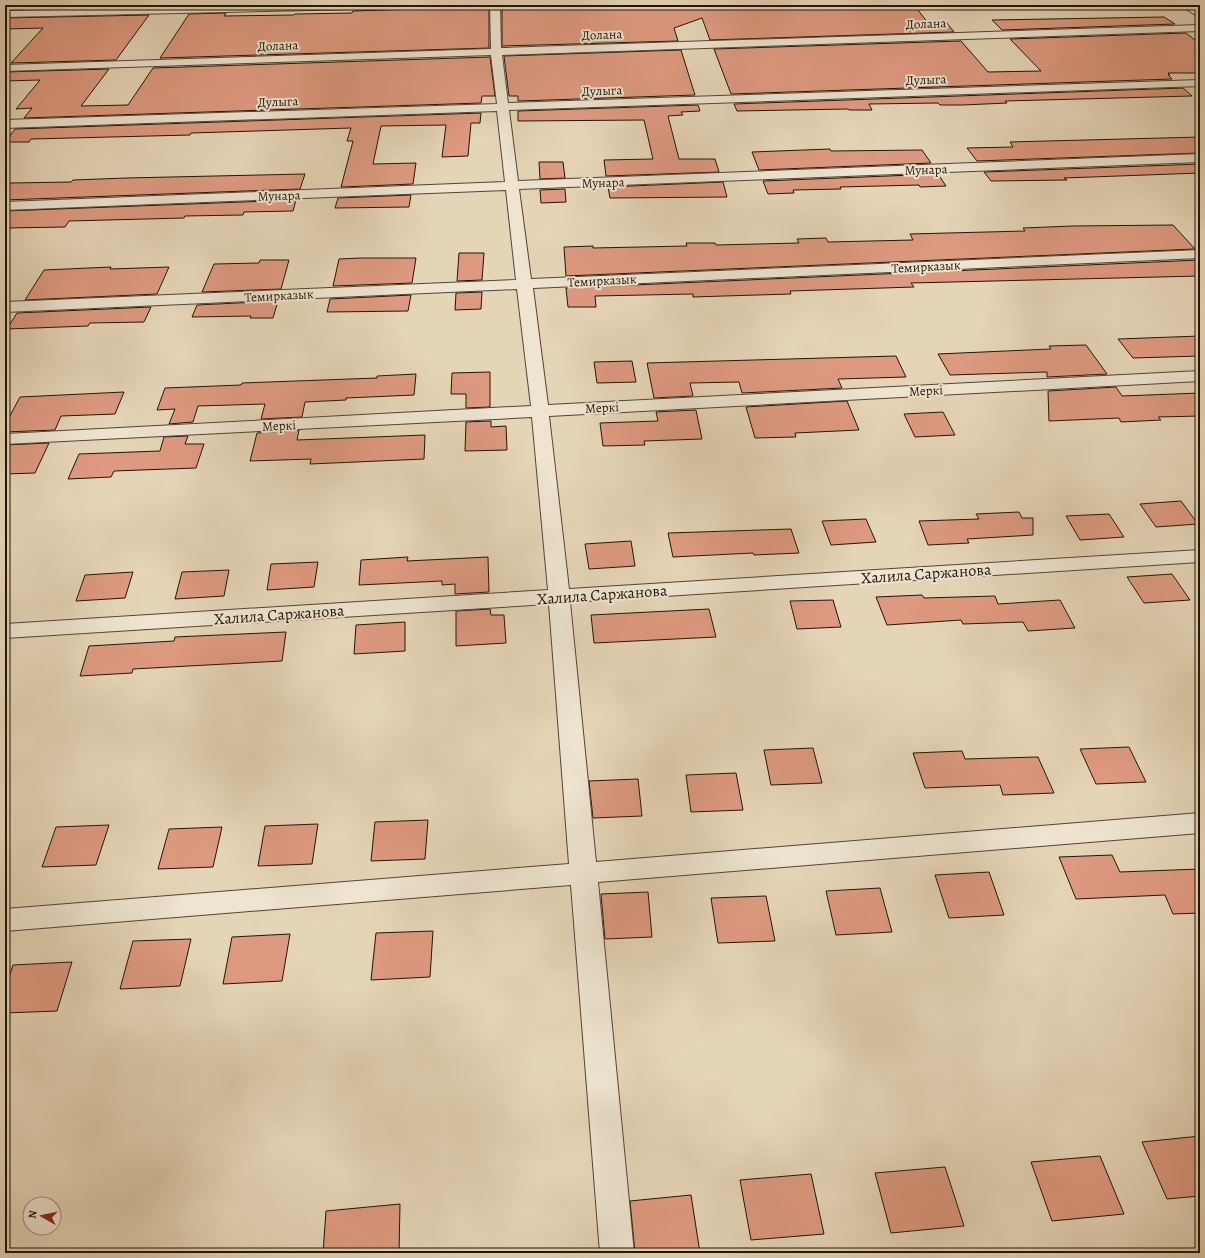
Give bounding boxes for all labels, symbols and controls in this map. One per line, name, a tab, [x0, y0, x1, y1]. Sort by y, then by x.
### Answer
street label: Долана	[905, 14, 947, 33]
street label: Долана	[581, 25, 623, 44]
street label: Долана	[257, 36, 299, 55]
street label: Дулыга	[905, 70, 947, 89]
street label: Дулыга	[581, 81, 623, 100]
street label: Дулыга	[257, 92, 299, 111]
street label: Мунара	[904, 160, 948, 179]
street label: Мунара	[581, 173, 625, 192]
street label: Мунара	[257, 186, 301, 205]
street label: Темирказык	[891, 256, 961, 277]
street label: Темирказык	[567, 270, 637, 291]
street label: Темирказык	[244, 285, 314, 306]
street label: Меркі	[909, 381, 944, 400]
street label: Меркі	[585, 398, 620, 417]
street label: Меркі	[262, 416, 297, 435]
street label: Халила Саржанова	[860, 558, 993, 590]
street label: Халила Саржанова	[536, 579, 669, 611]
street label: Халила Саржанова	[213, 599, 346, 631]
north arrow	[22, 1196, 62, 1236]
text: N	[25, 1209, 41, 1220]

